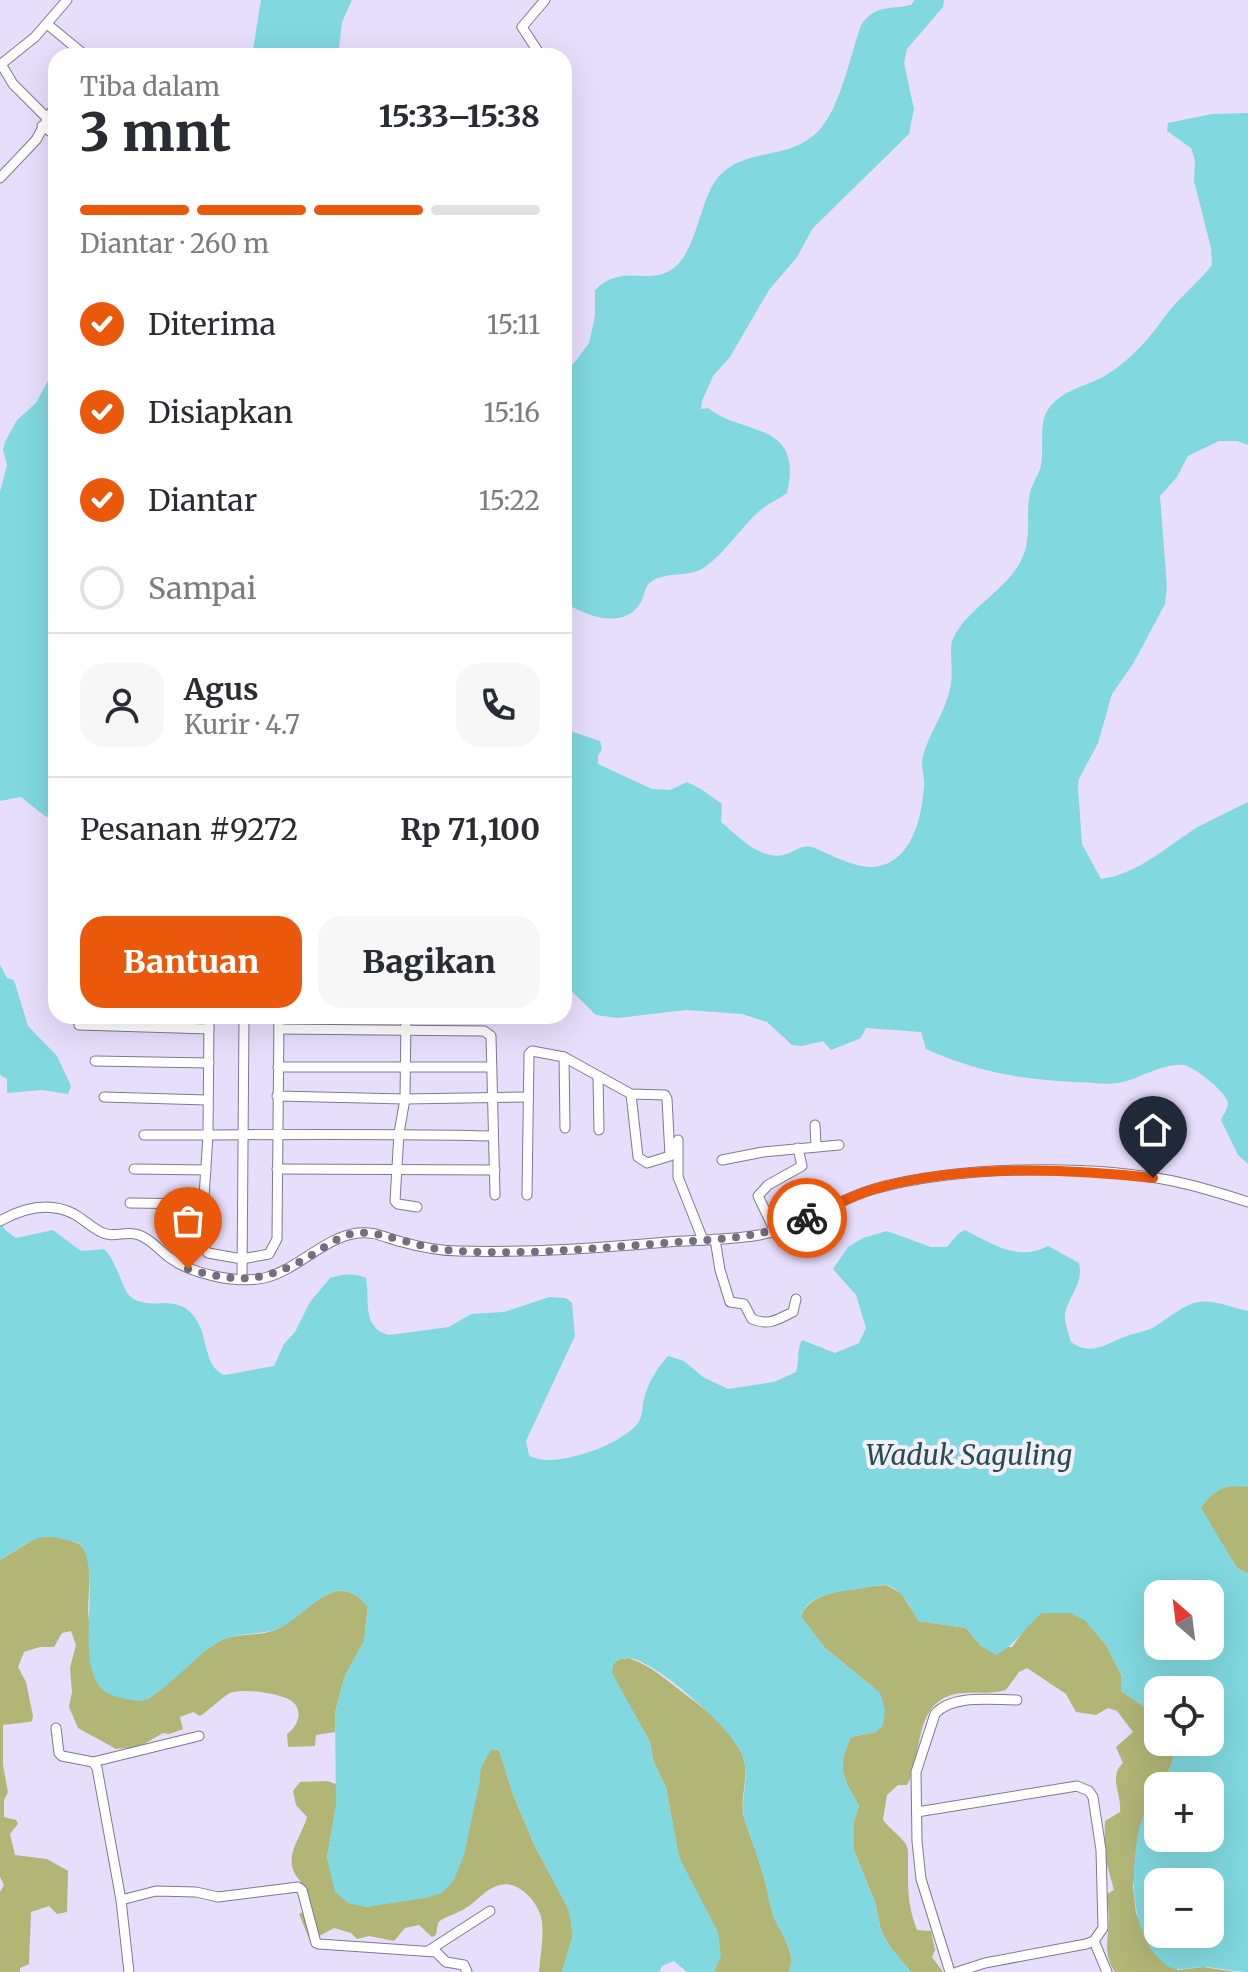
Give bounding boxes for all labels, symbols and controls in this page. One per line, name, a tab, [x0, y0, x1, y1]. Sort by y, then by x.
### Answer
text: Tiba dalam	[80, 70, 220, 103]
text: 15:33–15:38	[379, 97, 540, 135]
text: 3 mnt	[80, 100, 231, 165]
text: Diantar · 260 m	[80, 227, 269, 260]
icon: check	[80, 302, 124, 346]
text: Diterima	[148, 305, 276, 343]
text: 15:11	[487, 308, 540, 341]
icon: check	[80, 390, 124, 434]
text: Disiapkan	[148, 393, 293, 431]
text: 15:16	[483, 396, 540, 429]
icon: check	[80, 478, 124, 522]
text: Diantar	[148, 481, 257, 519]
text: 15:22	[479, 484, 540, 517]
text: Sampai	[148, 569, 256, 607]
button: person	[80, 663, 164, 747]
button: phone	[456, 663, 540, 747]
text: Agus	[184, 670, 259, 708]
text: Kurir · 4.7	[184, 708, 300, 741]
text: Pesanan #9272	[80, 810, 298, 848]
text: Rp 71,100	[400, 810, 540, 848]
button: Bantuan	[80, 916, 302, 1008]
button: Bagikan	[318, 916, 540, 1008]
pin	[1119, 1096, 1187, 1178]
icon: home	[1131, 1108, 1175, 1152]
courier	[767, 1178, 847, 1258]
pin	[154, 1187, 222, 1269]
icon: bike	[785, 1196, 829, 1240]
icon: bag	[166, 1199, 210, 1243]
water label: Waduk Saguling	[866, 1437, 1072, 1473]
north arrow	[1144, 1580, 1224, 1660]
map controls	[1144, 1580, 1224, 1948]
button: locate	[1144, 1676, 1224, 1756]
button: +	[1144, 1772, 1224, 1852]
button: −	[1144, 1868, 1224, 1948]

